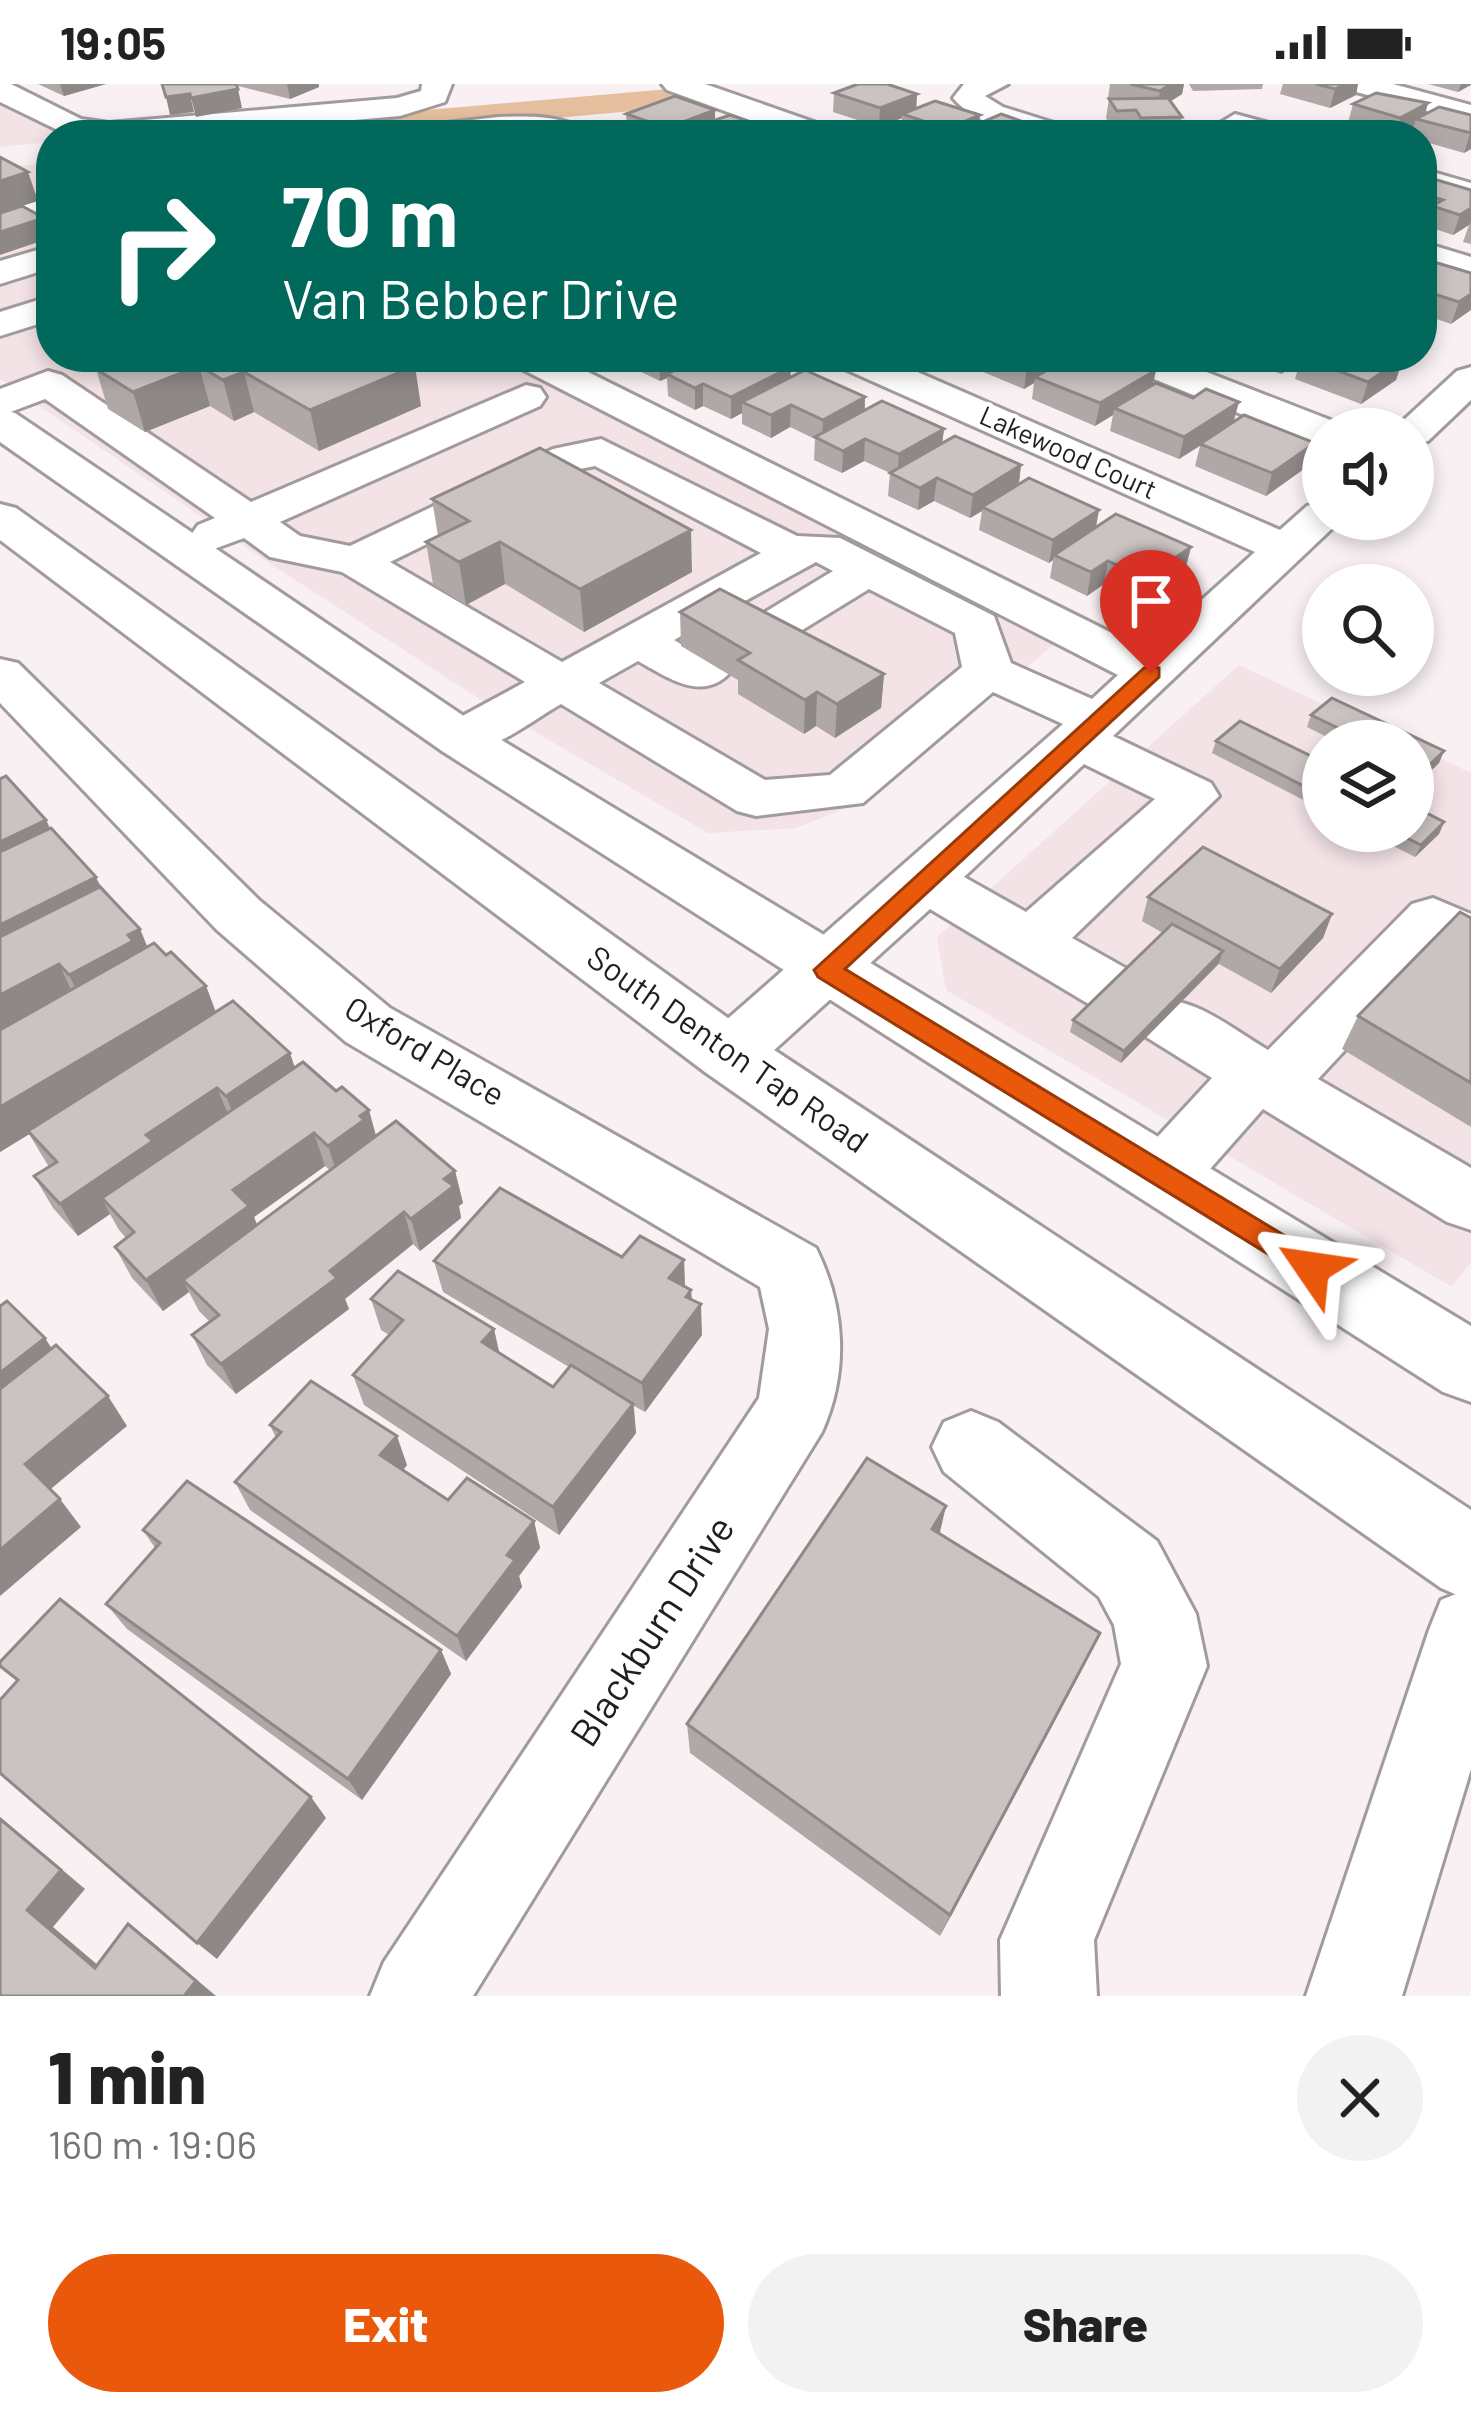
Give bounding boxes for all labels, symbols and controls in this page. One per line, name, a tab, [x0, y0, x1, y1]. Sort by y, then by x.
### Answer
text: 19:05	[60, 15, 166, 69]
text: 70 m	[282, 163, 458, 264]
icon: right	[84, 168, 240, 324]
text: Van Bebber Drive	[282, 265, 679, 330]
street label: Lakewood Court	[975, 398, 1162, 505]
map controls	[1302, 408, 1434, 852]
button: sound	[1302, 408, 1434, 540]
pin	[1100, 550, 1202, 673]
button: search	[1302, 564, 1434, 696]
icon: arrive	[1118, 568, 1184, 634]
button: layers	[1302, 720, 1434, 852]
street label: South Denton Tap Road	[580, 936, 877, 1160]
street label: Oxford Place	[338, 987, 513, 1114]
position arrow	[1249, 1205, 1375, 1331]
street label: Blackburn Drive	[559, 1506, 743, 1754]
text: 1 min	[48, 2032, 206, 2118]
button: close	[1297, 2035, 1423, 2161]
text: 160 m · 19:06	[48, 2120, 257, 2167]
button: Exit	[48, 2254, 724, 2392]
button: Share	[748, 2254, 1423, 2392]

